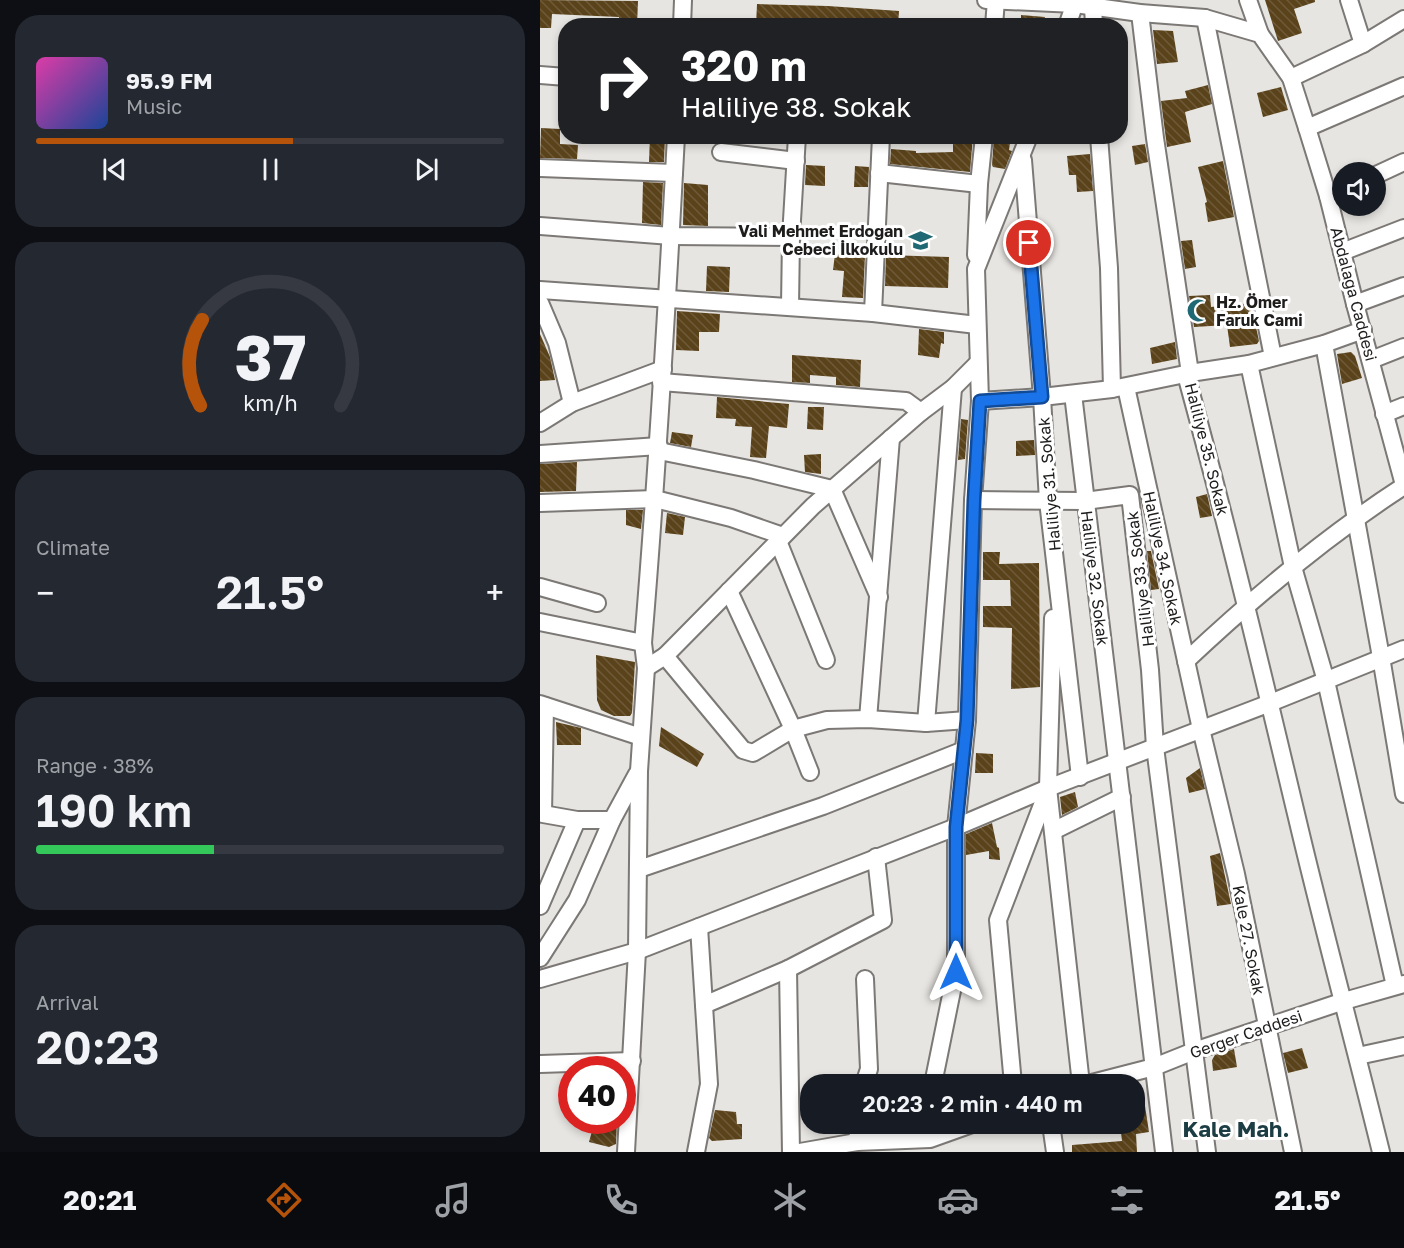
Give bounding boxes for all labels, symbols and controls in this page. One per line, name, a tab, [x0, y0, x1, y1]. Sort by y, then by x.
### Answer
text: 320 m	[681, 40, 807, 90]
icon: right	[582, 42, 660, 120]
text: 95.9 FM	[126, 67, 213, 94]
text: Haliliye 38. Sokak	[681, 91, 912, 123]
text: Music	[126, 94, 182, 118]
icon: previous	[98, 153, 131, 186]
icon: pause	[254, 153, 287, 186]
icon: next	[410, 153, 443, 186]
map controls	[1332, 162, 1386, 216]
button: sound	[1332, 162, 1386, 216]
pin	[1003, 217, 1054, 268]
place label: Vali Mehmet Erdoğan Cebeci İlkokulu	[738, 221, 903, 259]
street label: Abdalağa Caddesi	[1326, 225, 1382, 363]
icon: arrive	[1012, 226, 1045, 259]
school or university icon: Vali Mehmet Erdoğan Cebeci İlkokulu	[908, 227, 934, 253]
place label: Hz. Ömer Faruk Cami	[1216, 292, 1303, 330]
mosque icon: Hz. Ömer Faruk Cami	[1185, 298, 1211, 324]
text: 37	[234, 319, 306, 394]
street label: Haliliye 35. Sokak	[1181, 381, 1233, 517]
text: km/h	[243, 390, 297, 416]
street label: Haliliye 31. Sokak	[1033, 416, 1065, 552]
street label: Haliliye 34. Sokak	[1139, 489, 1187, 627]
street label: Haliliye 32. Sokak	[1077, 509, 1113, 647]
street label: Haliliye 33. Sokak	[1122, 510, 1158, 648]
text: Climate	[36, 535, 110, 559]
text: 21.5°	[216, 565, 324, 619]
text: −	[36, 573, 54, 612]
text: +	[486, 573, 504, 612]
text: Range · 38%	[36, 753, 154, 777]
text: 190 km	[36, 783, 192, 837]
street label: Kale 27. Sokak	[1229, 883, 1269, 997]
position arrow	[924, 940, 988, 1004]
text: Arrival	[36, 990, 99, 1014]
street label: Gerger Caddesi	[1187, 1005, 1305, 1063]
text: 20:23	[36, 1020, 160, 1074]
speed limit sign: 40	[558, 1056, 636, 1134]
text: 20:23 · 2 min · 440 m	[863, 1090, 1082, 1117]
district label: Kale Mah.	[1183, 1115, 1289, 1142]
icon: directions	[263, 1179, 305, 1221]
icon: music	[432, 1179, 474, 1221]
icon: phone	[600, 1179, 642, 1221]
icon: climate	[769, 1179, 811, 1221]
icon: car	[937, 1179, 979, 1221]
icon: filters	[1106, 1179, 1148, 1221]
text: 20:21	[63, 1184, 136, 1216]
text: 21.5°	[1275, 1184, 1341, 1216]

